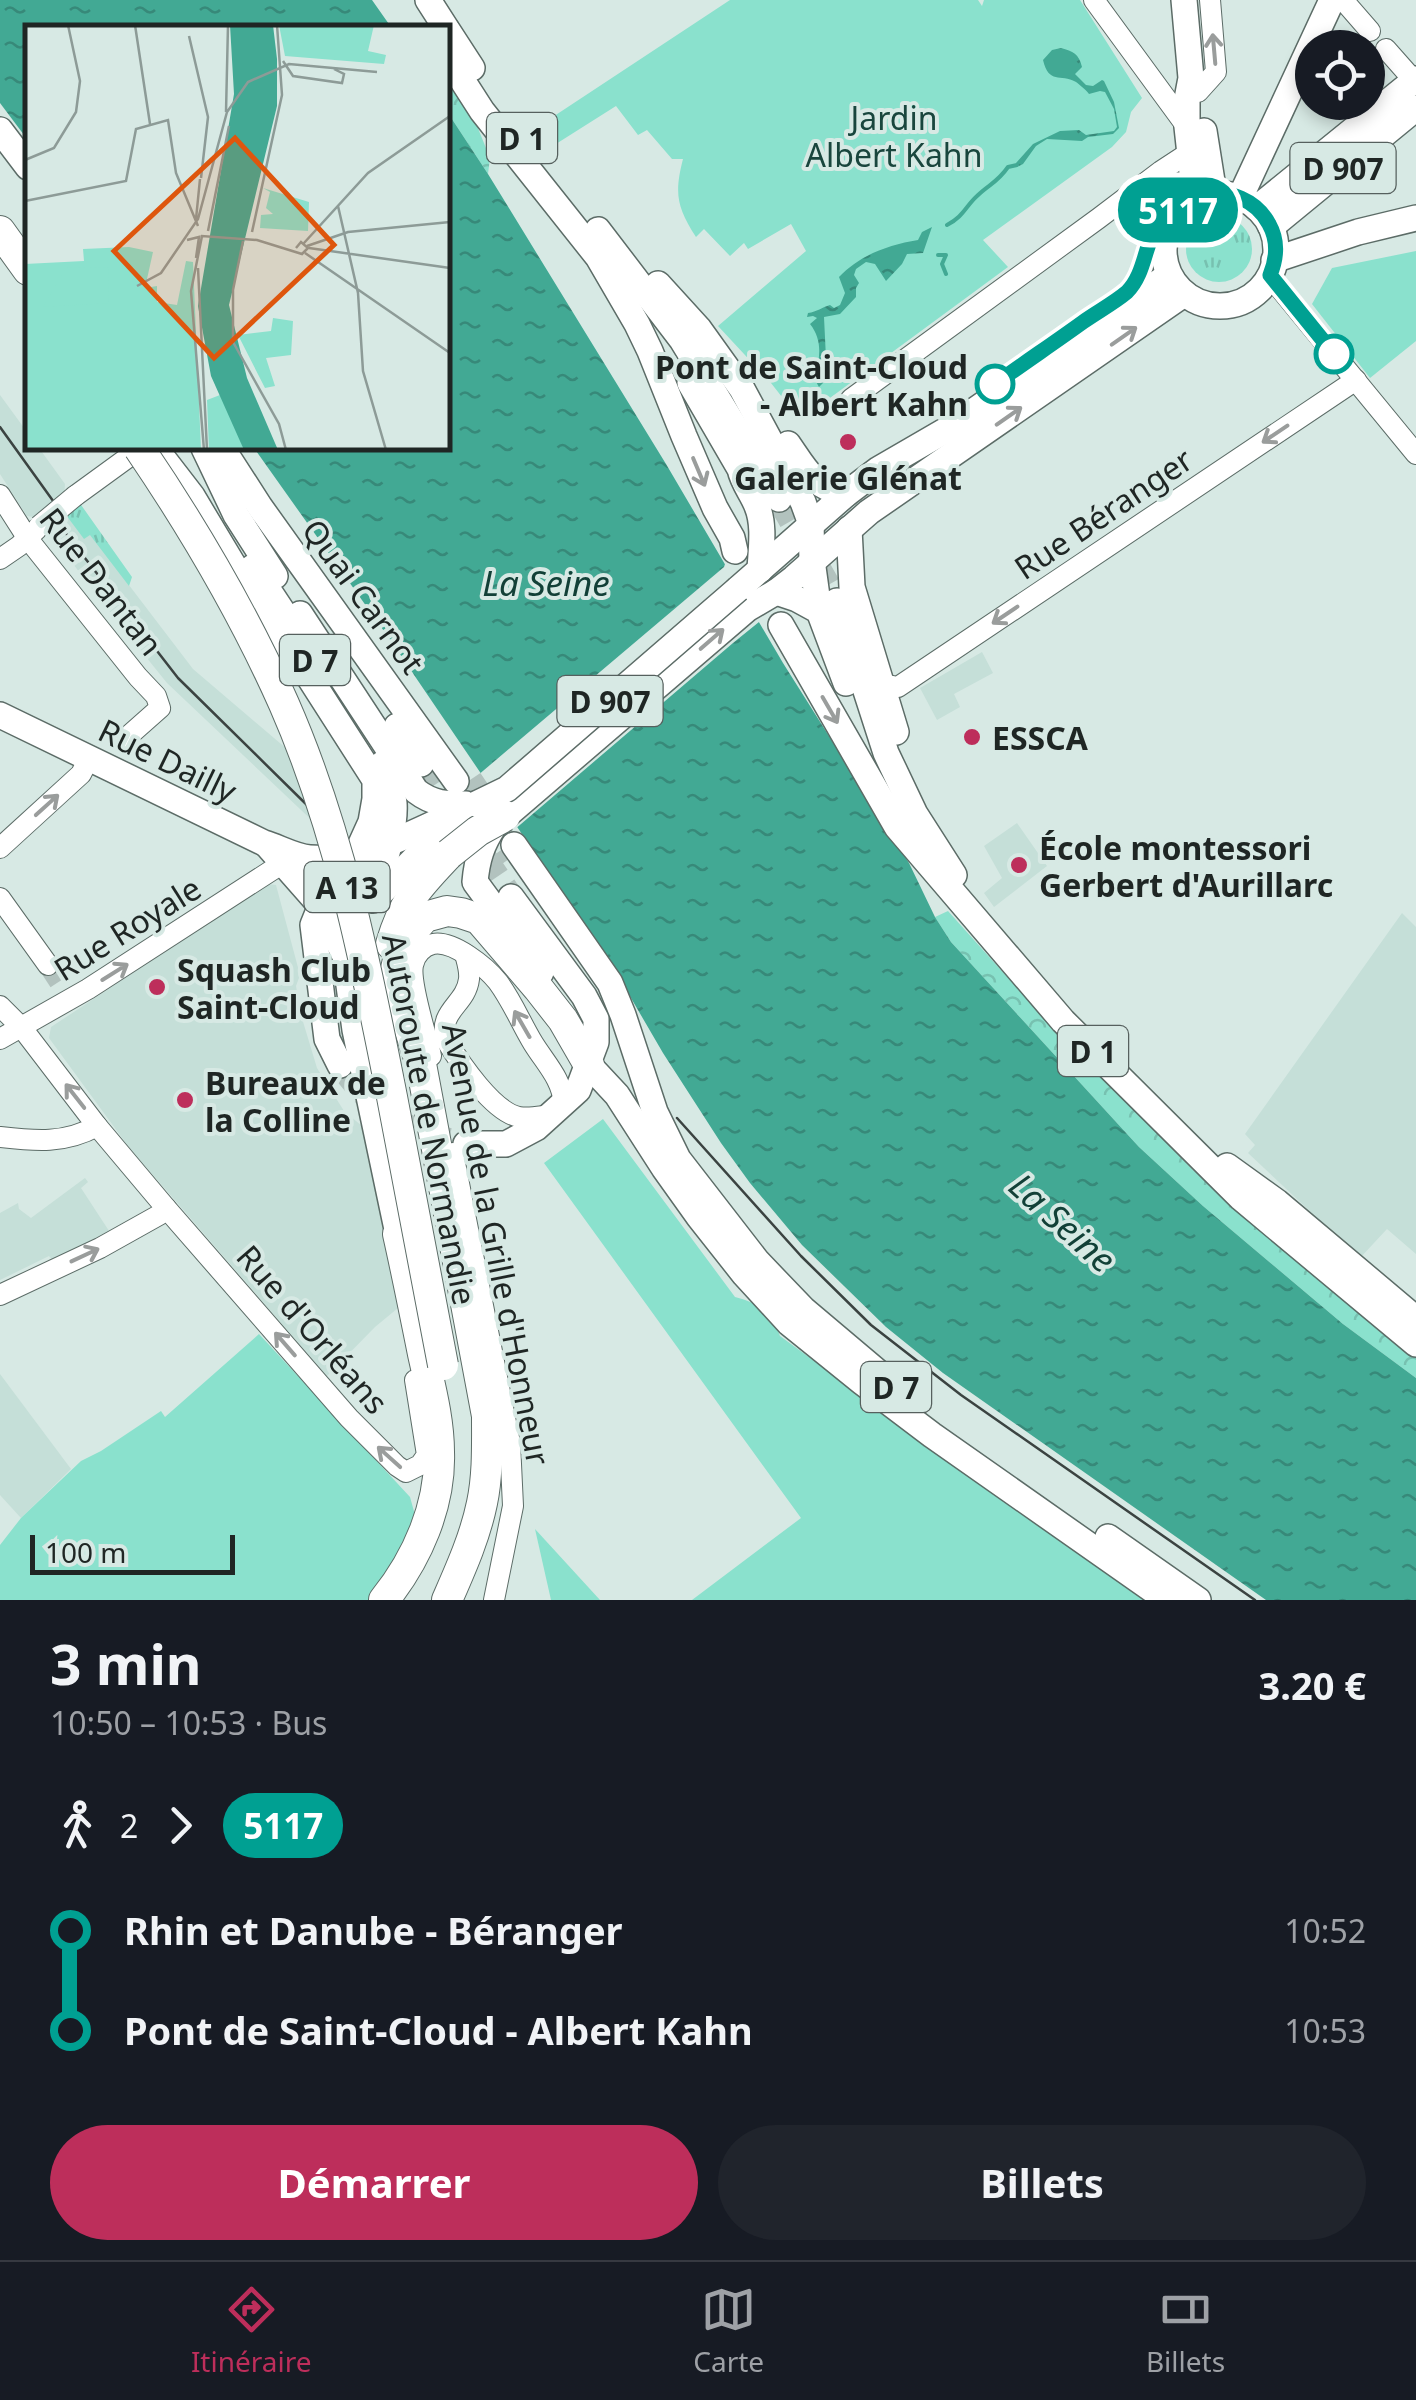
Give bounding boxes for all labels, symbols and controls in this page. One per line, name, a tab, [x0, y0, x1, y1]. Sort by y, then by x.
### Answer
inset map	[25, 25, 450, 450]
map controls	[1295, 30, 1385, 120]
button: locate	[1295, 30, 1385, 120]
one-way arrow	[1204, 34, 1223, 66]
park label: Jardin Albert Kahn	[806, 96, 982, 176]
road number: D 1	[487, 113, 557, 163]
road number: D 907	[1290, 143, 1396, 193]
line badge: 5117	[1108, 178, 1248, 242]
text: 5117	[1138, 187, 1218, 234]
one-way arrow	[1110, 326, 1137, 347]
unlabelled marker	[1315, 335, 1353, 373]
place label: Pont de Saint-Cloud - Albert Kahn	[655, 345, 968, 425]
marker: Pont de Saint-Cloud - Albert Kahn	[976, 365, 1014, 403]
one-way arrow	[995, 406, 1023, 427]
one-way arrow	[1261, 423, 1289, 444]
marker: Galerie Glénat	[837, 431, 859, 453]
street label: Rue Béranger	[1006, 438, 1200, 588]
one-way arrow	[691, 456, 709, 487]
place label: Galerie Glénat	[734, 456, 962, 499]
street label: Rue Dantan	[31, 498, 173, 664]
street label: Quai Carnot	[293, 510, 435, 682]
water label: La Seine	[482, 559, 610, 606]
one-way arrow	[991, 604, 1019, 625]
one-way arrow	[699, 628, 725, 650]
road number: D 7	[280, 635, 350, 685]
road number: D 907	[558, 676, 662, 726]
one-way arrow	[820, 694, 840, 724]
street label: Rue Dailly	[92, 708, 245, 812]
place label: ESSCA	[992, 716, 1089, 759]
marker: ESSCA	[961, 726, 983, 748]
one-way arrow	[34, 794, 59, 817]
place label: École montessori Gerbert d'Aurillarc	[1039, 826, 1333, 906]
marker: École montessori Gerbert d'Aurillarc	[1008, 854, 1030, 876]
road number: A 13	[304, 862, 390, 912]
street label: Rue Royale	[46, 866, 208, 990]
street label: Autoroute de Normandie	[373, 930, 487, 1308]
place label: Squash Club Saint-Cloud	[177, 948, 371, 1028]
one-way arrow	[100, 962, 128, 983]
marker: Squash Club Saint-Cloud	[146, 976, 168, 998]
one-way arrow	[512, 1010, 532, 1039]
street label: Avenue de la Grille d'Honneur	[433, 1019, 561, 1469]
road number: D 1	[1058, 1026, 1128, 1076]
place label: Bureaux de la Colline	[205, 1061, 386, 1141]
one-way arrow	[64, 1084, 86, 1110]
marker: Bureaux de la Colline	[174, 1089, 196, 1111]
water label: La Seine	[1000, 1162, 1126, 1282]
street label: Rue d'Orléans	[228, 1235, 398, 1423]
one-way arrow	[69, 1245, 100, 1263]
one-way arrow	[273, 1332, 296, 1357]
road number: D 7	[861, 1362, 931, 1412]
one-way arrow	[377, 1446, 403, 1470]
scale bar	[30, 1530, 235, 1574]
text: 100 m	[45, 1533, 127, 1571]
text: 3 min	[50, 1626, 202, 1701]
text: 3.20 €	[1258, 1659, 1366, 1711]
text: 10:50 – 10:53 · Bus	[50, 1701, 327, 1744]
icon: walk	[50, 1798, 105, 1853]
icon: forward	[153, 1798, 208, 1853]
text: 5117	[243, 1802, 323, 1849]
text: 2	[120, 1804, 138, 1847]
text: Rhin et Danube - Béranger	[124, 1904, 623, 1956]
text: 10:52	[1284, 1909, 1366, 1952]
text: Pont de Saint-Cloud - Albert Kahn	[124, 2004, 753, 2056]
text: 10:53	[1284, 2009, 1366, 2052]
button: Démarrer	[50, 2125, 698, 2240]
button: Billets	[718, 2125, 1366, 2240]
tab: Itinéraire	[191, 2282, 312, 2380]
tab: Carte	[693, 2282, 764, 2380]
tab: Billets	[1146, 2282, 1225, 2380]

